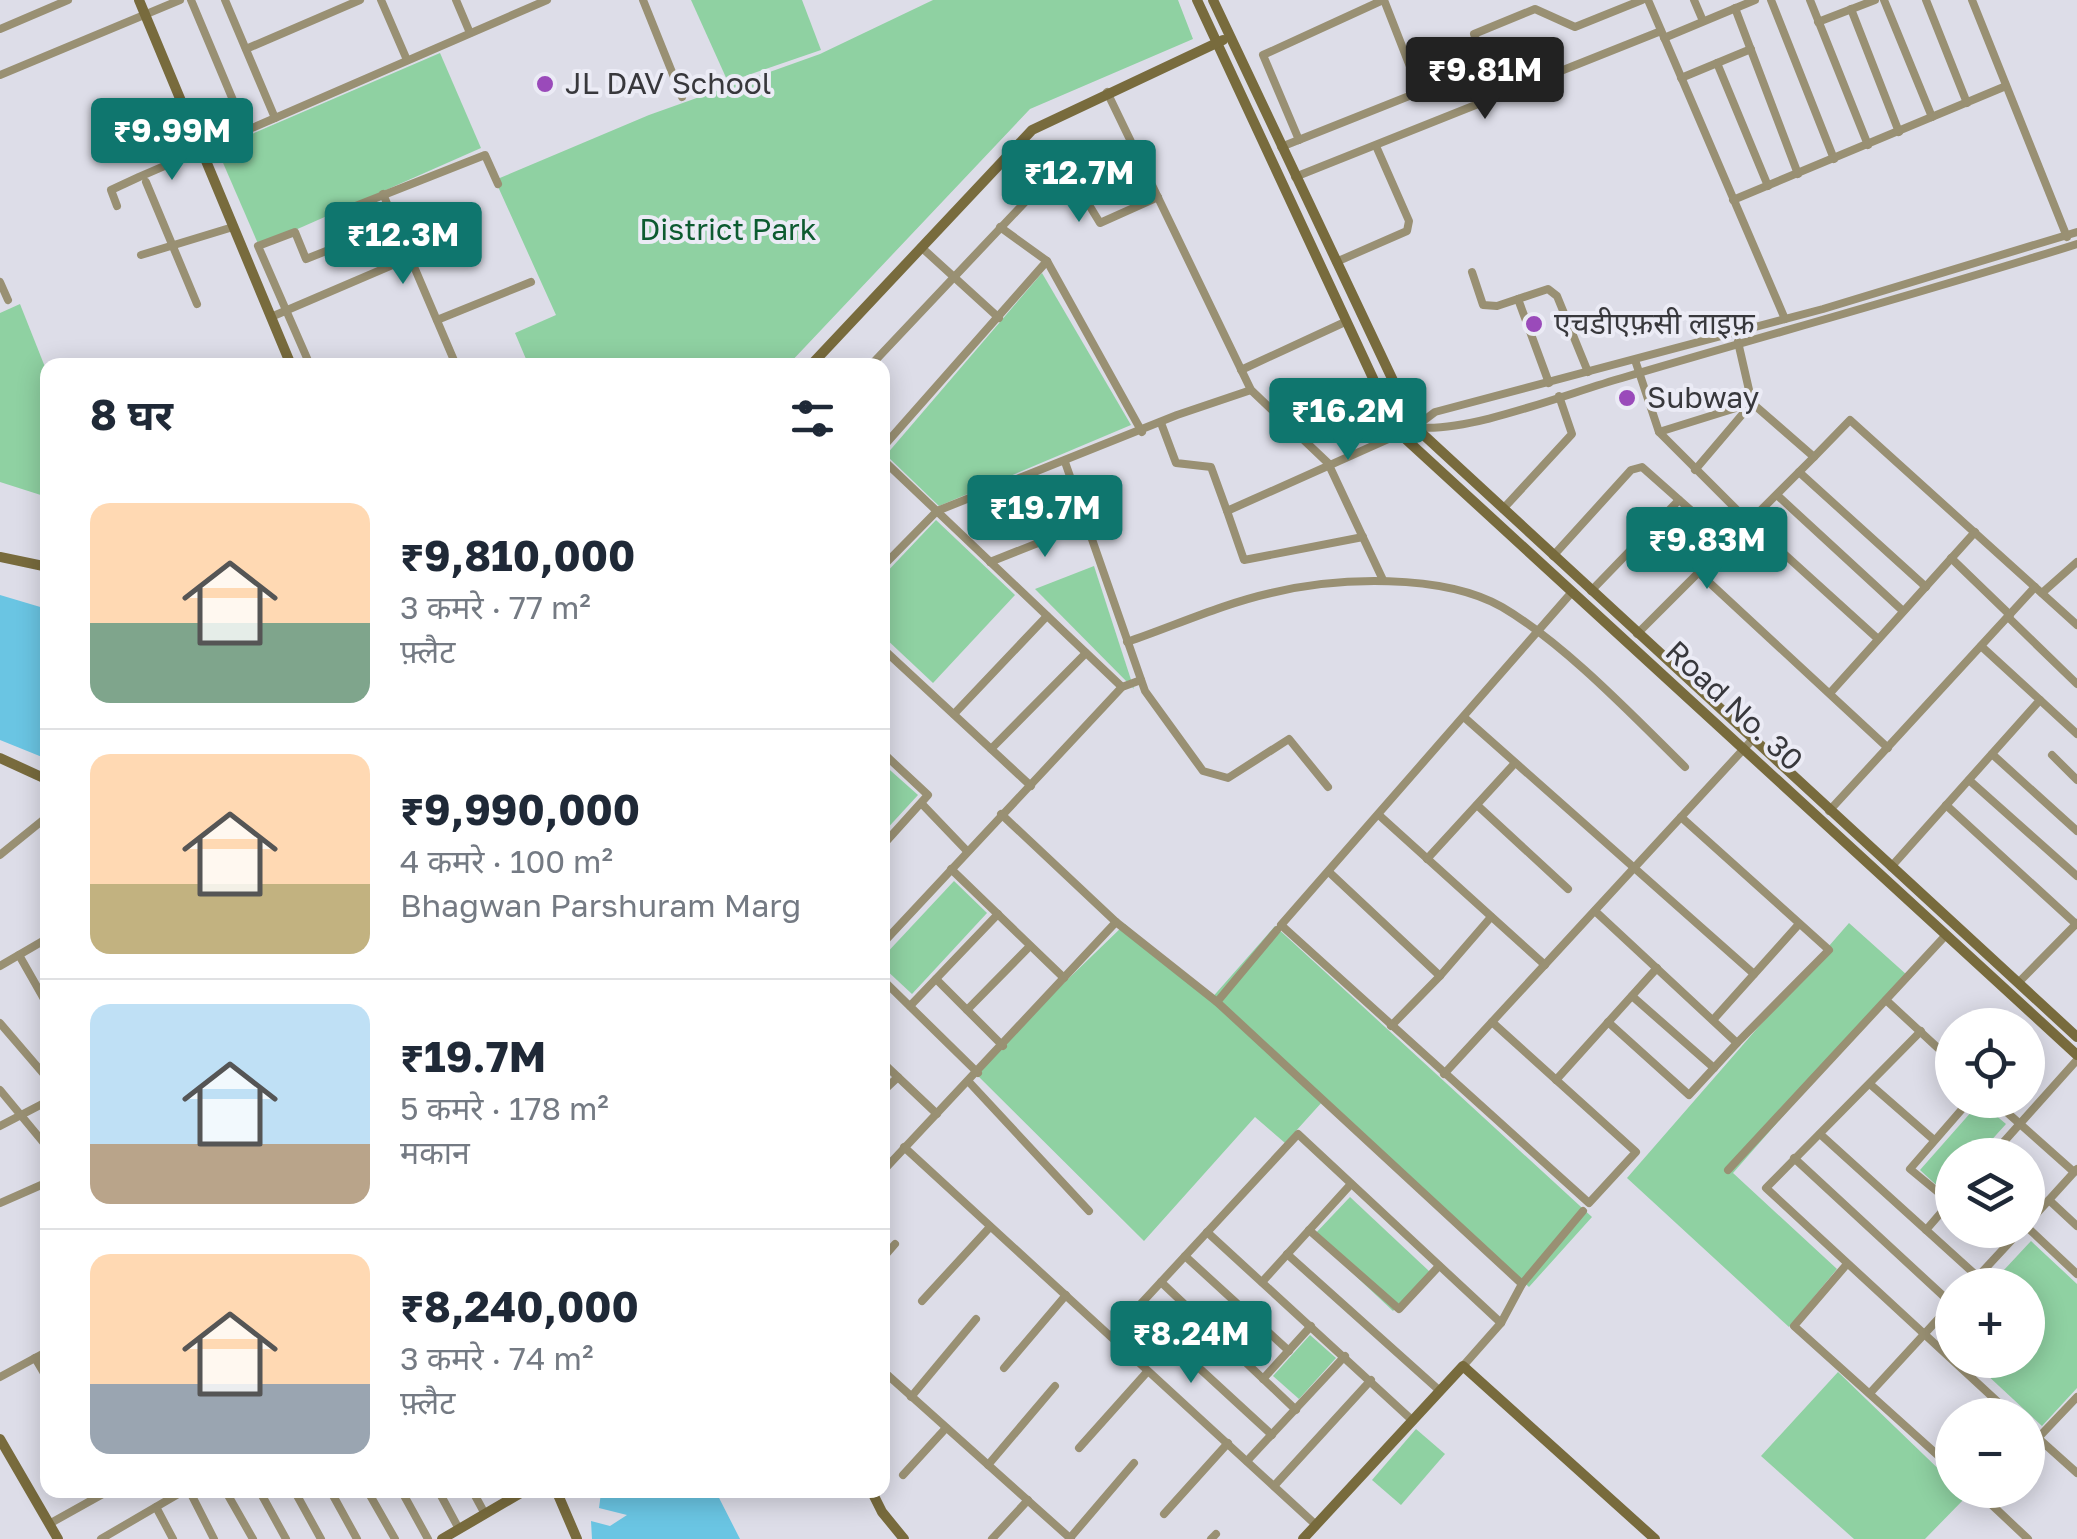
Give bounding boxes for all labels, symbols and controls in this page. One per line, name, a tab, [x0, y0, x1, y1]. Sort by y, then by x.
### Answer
pin: ₹9.81M	[1404, 37, 1566, 122]
text: ₹9.81M	[1428, 50, 1542, 88]
place label: JL DAV School	[565, 65, 771, 101]
marker: JL DAV School	[534, 73, 556, 95]
pin: ₹9.99M	[91, 98, 253, 183]
text: ₹9.99M	[113, 111, 231, 149]
pin: ₹12.7M	[998, 140, 1160, 225]
text: ₹12.7M	[1024, 153, 1134, 191]
pin: ₹12.3M	[322, 202, 484, 287]
park label: District Park	[639, 211, 817, 247]
text: ₹12.3M	[347, 215, 459, 253]
place label: एचडीएफ़सी लाइफ़	[1554, 305, 1756, 341]
marker: एचडीएफ़सी लाइफ़	[1523, 313, 1545, 335]
pin: ₹16.2M	[1267, 378, 1429, 463]
place label: Subway	[1647, 379, 1760, 415]
marker: Subway	[1616, 387, 1638, 409]
text: 8 घर	[90, 389, 173, 439]
icon: filters	[785, 391, 840, 446]
text: ₹16.2M	[1291, 391, 1405, 429]
pin: ₹19.7M	[964, 475, 1126, 560]
text: ₹19.7M	[989, 488, 1101, 526]
pin: ₹9.83M	[1626, 507, 1788, 592]
text: ₹9.83M	[1648, 520, 1766, 558]
text: ₹9,810,000	[400, 530, 635, 580]
icon: home	[170, 543, 290, 663]
text: 3 कमरे · 77 m²	[400, 588, 591, 626]
text: फ़्लैट	[400, 632, 455, 670]
street label: Road No. 30	[1659, 633, 1811, 778]
text: ₹9,990,000	[400, 784, 640, 834]
icon: home	[170, 794, 290, 914]
text: 4 कमरे · 100 m²	[400, 842, 613, 880]
text: Bhagwan Parshuram Marg	[400, 886, 801, 924]
map controls	[1935, 1008, 2045, 1508]
button: locate	[1935, 1008, 2045, 1118]
text: ₹19.7M	[400, 1031, 546, 1081]
icon: home	[170, 1044, 290, 1164]
text: 5 कमरे · 178 m²	[400, 1089, 609, 1127]
text: मकान	[400, 1133, 470, 1171]
button: layers	[1935, 1138, 2045, 1248]
button: +	[1935, 1268, 2045, 1378]
text: ₹8,240,000	[400, 1281, 639, 1331]
icon: home	[170, 1294, 290, 1414]
pin: ₹8.24M	[1110, 1301, 1272, 1386]
text: ₹8.24M	[1132, 1314, 1250, 1352]
text: 3 कमरे · 74 m²	[400, 1339, 593, 1377]
text: फ़्लैट	[400, 1383, 455, 1421]
button: −	[1935, 1398, 2045, 1508]

